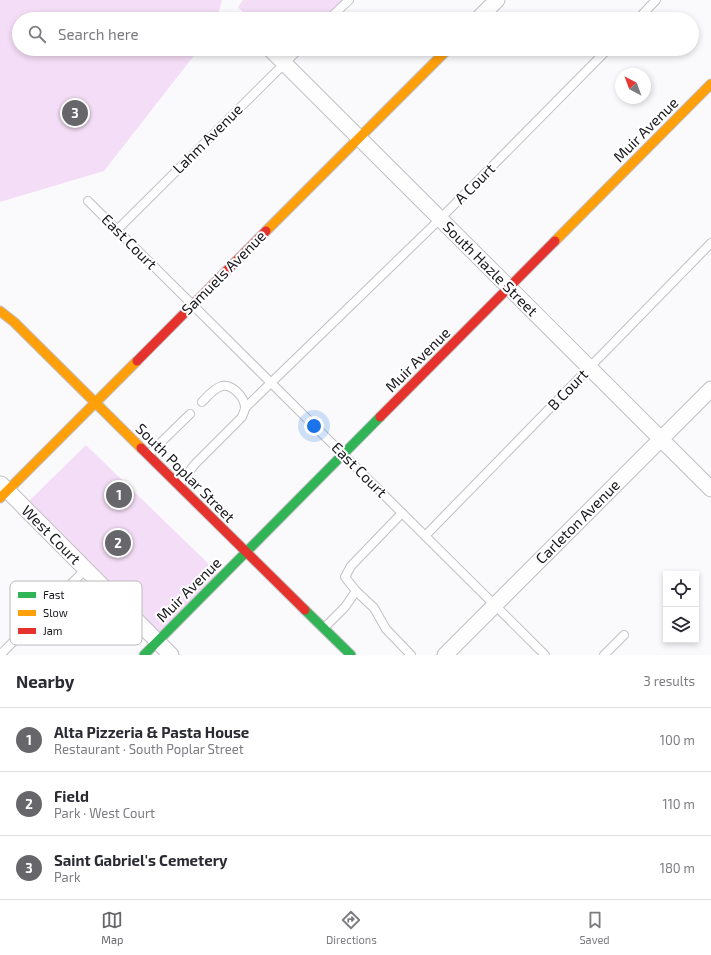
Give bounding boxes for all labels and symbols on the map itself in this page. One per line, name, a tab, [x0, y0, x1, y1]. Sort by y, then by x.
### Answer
north arrow	[615, 68, 651, 104]
street label: Muir Avenue	[609, 93, 681, 165]
pin: 3	[62, 98, 88, 128]
street label: Lahm Avenue	[169, 100, 246, 177]
street label: A Court	[450, 159, 498, 207]
street label: East Court	[98, 210, 161, 273]
street label: South Hazle Street	[440, 217, 542, 320]
street label: Samuels Avenue	[177, 226, 269, 318]
street label: Muir Avenue	[381, 323, 453, 395]
street label: B Court	[543, 365, 591, 414]
your location	[304, 416, 324, 436]
street label: South Poplar Street	[132, 419, 239, 526]
street label: East Court	[328, 438, 391, 501]
street label: Carleton Avenue	[532, 476, 623, 567]
pin: 1	[106, 480, 132, 510]
street label: West Court	[18, 501, 85, 568]
pin: 2	[105, 528, 131, 558]
street label: Muir Avenue	[152, 553, 224, 625]
legend	[10, 581, 142, 645]
text: Fast	[43, 588, 65, 601]
text: Slow	[43, 606, 68, 619]
text: Jam	[43, 624, 62, 637]

